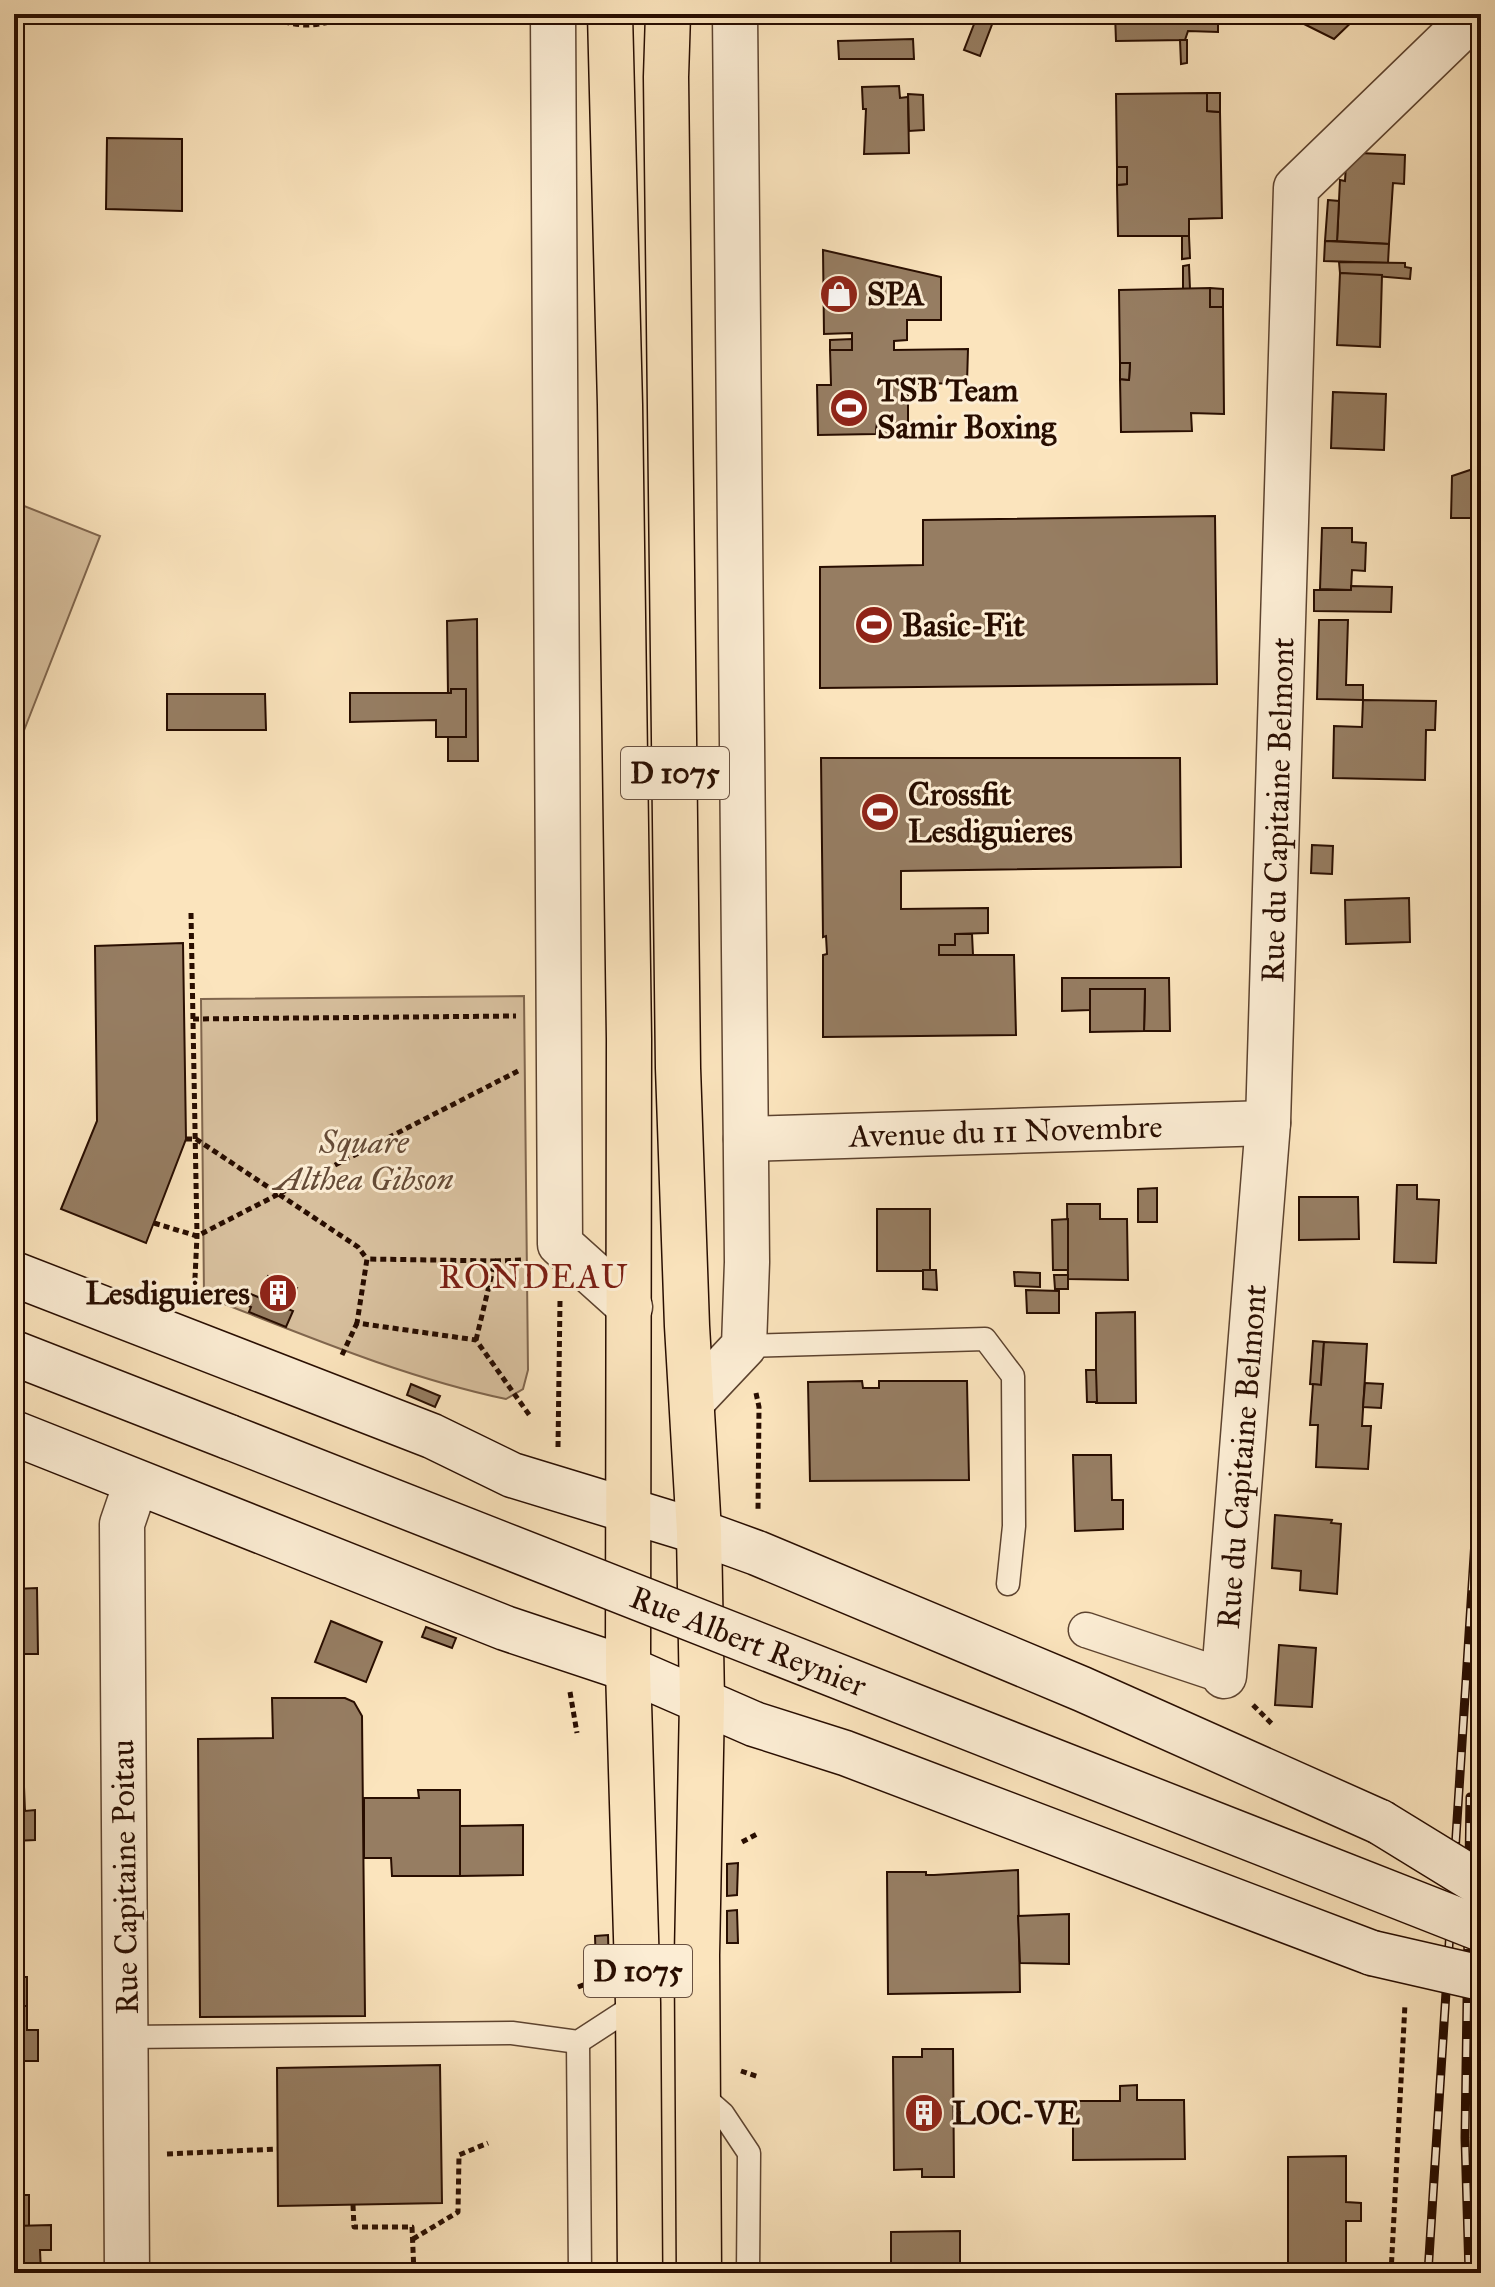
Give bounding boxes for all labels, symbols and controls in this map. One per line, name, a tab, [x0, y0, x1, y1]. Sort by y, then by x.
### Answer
shop icon: SPA	[818, 273, 860, 315]
place label: SPA	[867, 275, 925, 314]
place label: TSB Team Samir Boxing	[877, 371, 1057, 447]
sports icon: TSB Team Samir Boxing	[828, 387, 870, 429]
sports icon: Basic-Fit	[853, 604, 895, 646]
place label: Basic-Fit	[902, 606, 1025, 645]
street label: Rue du Capitaine Belmont	[1253, 637, 1302, 983]
road number: D 1075	[621, 747, 729, 799]
place label: Crossfit Lesdiguieres	[908, 775, 1073, 851]
sports icon: Crossfit Lesdiguieres	[859, 791, 901, 833]
street label: Avenue du 11 Novembre	[847, 1107, 1163, 1155]
park label: Square Althea Gibson	[272, 1123, 454, 1199]
district label: RONDEAU	[439, 1256, 629, 1297]
building icon: Lesdiguieres	[257, 1272, 299, 1314]
place label: Lesdiguieres	[85, 1274, 250, 1313]
street label: Rue du Capitaine Belmont	[1208, 1283, 1275, 1630]
street label: Rue Albert Reynier	[625, 1577, 872, 1705]
street label: Rue Capitaine Poitau	[103, 1739, 147, 2015]
road number: D 1075	[584, 1945, 692, 1997]
building icon: LOC-VE	[903, 2092, 945, 2134]
place label: LOC-VE	[952, 2094, 1080, 2133]

